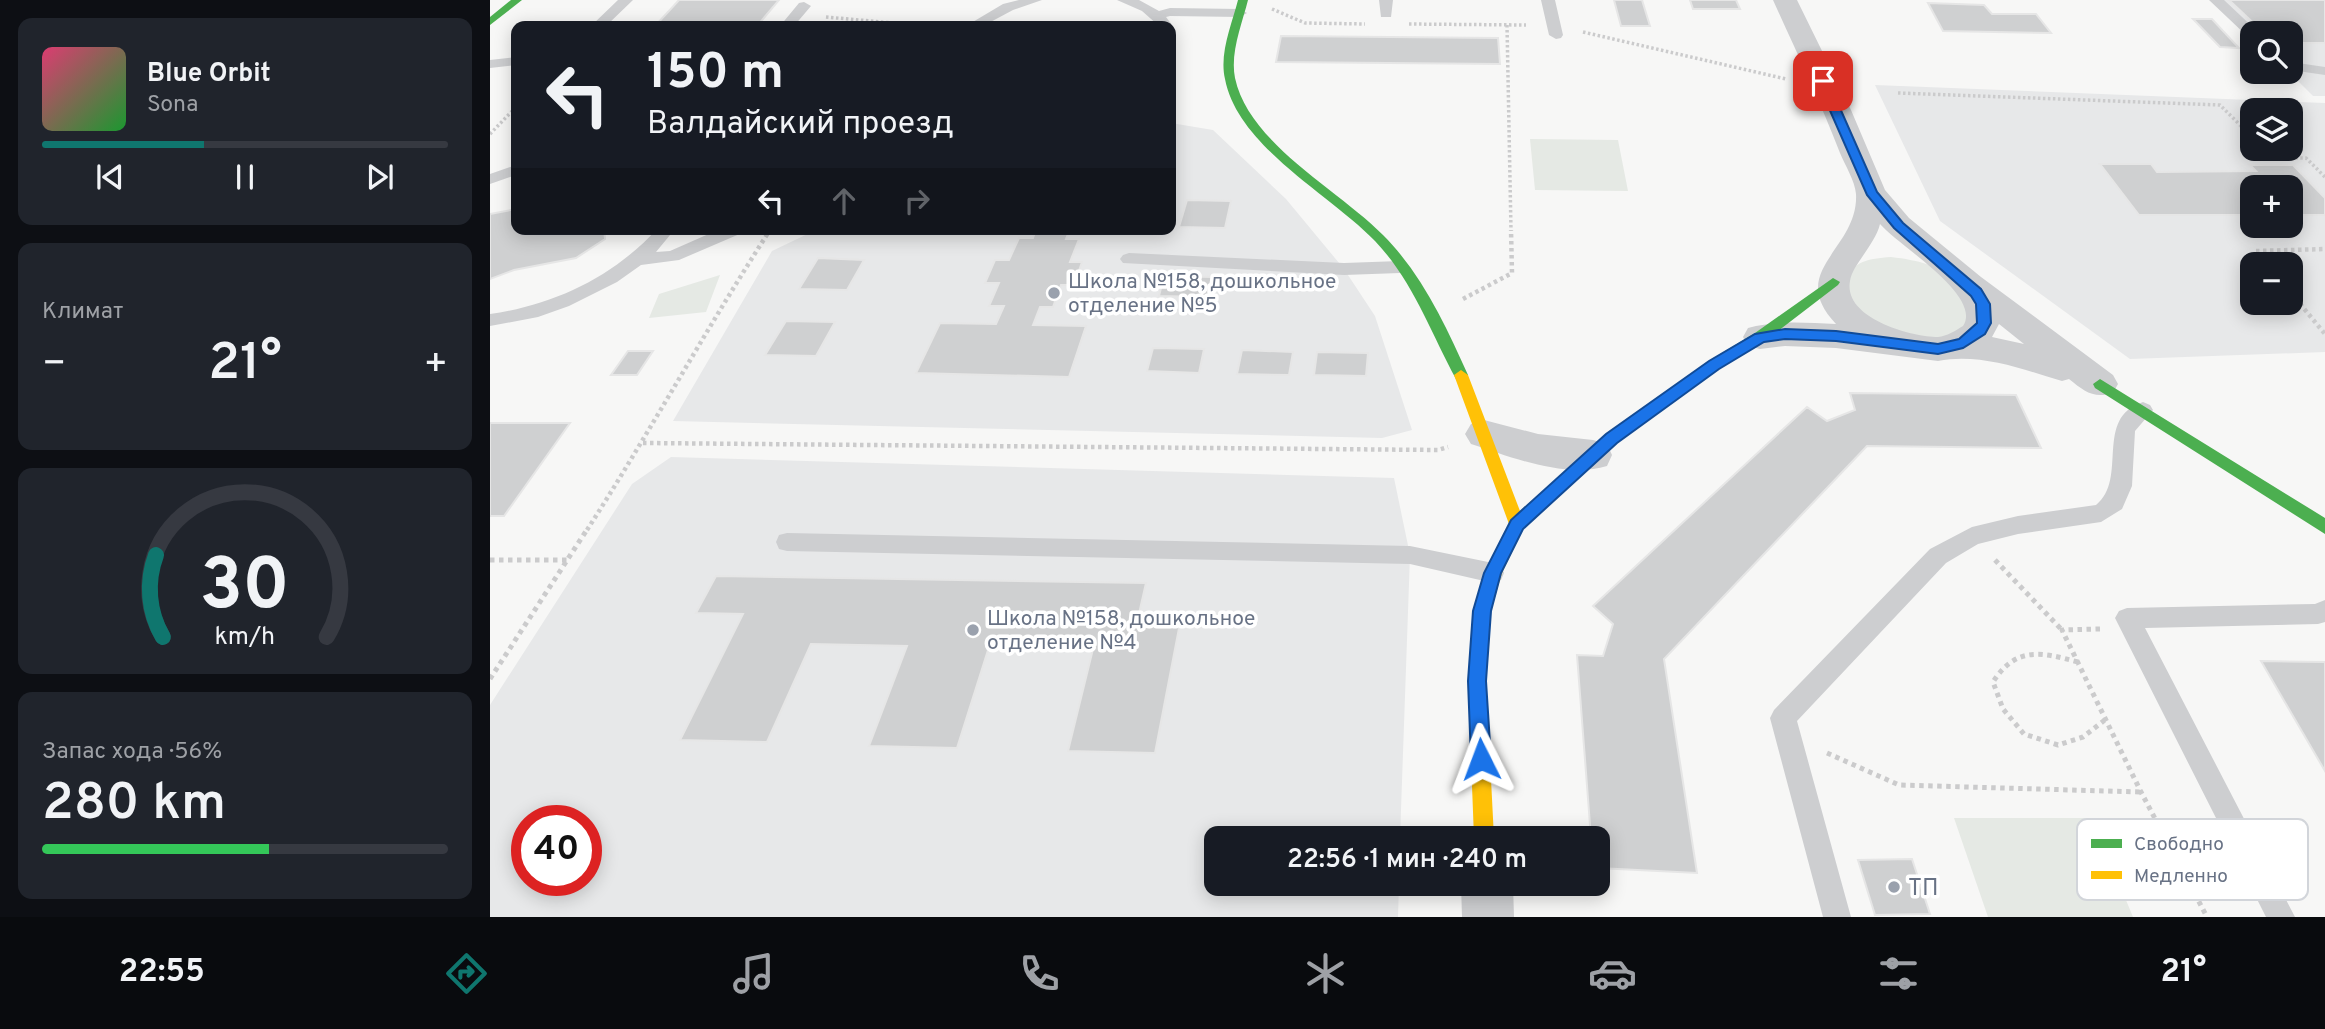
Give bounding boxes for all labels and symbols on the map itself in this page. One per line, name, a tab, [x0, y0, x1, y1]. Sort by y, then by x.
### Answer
pin	[1793, 51, 1853, 111]
place label: Школа №158, дошкольное отделение №5	[1068, 269, 1336, 320]
marker: Школа №158, дошкольное отделение №5	[1046, 285, 1062, 301]
place label: Школа №158, дошкольное отделение №4	[987, 606, 1255, 657]
marker: Школа №158, дошкольное отделение №4	[965, 622, 981, 638]
position arrow	[1444, 722, 1518, 796]
speed limit sign: 40	[511, 805, 602, 896]
legend	[2077, 819, 2308, 900]
text: Свободно	[2134, 833, 2224, 857]
text: Медленно	[2134, 865, 2228, 889]
place label: ТП	[1908, 874, 1938, 904]
marker: ТП	[1886, 879, 1902, 895]

